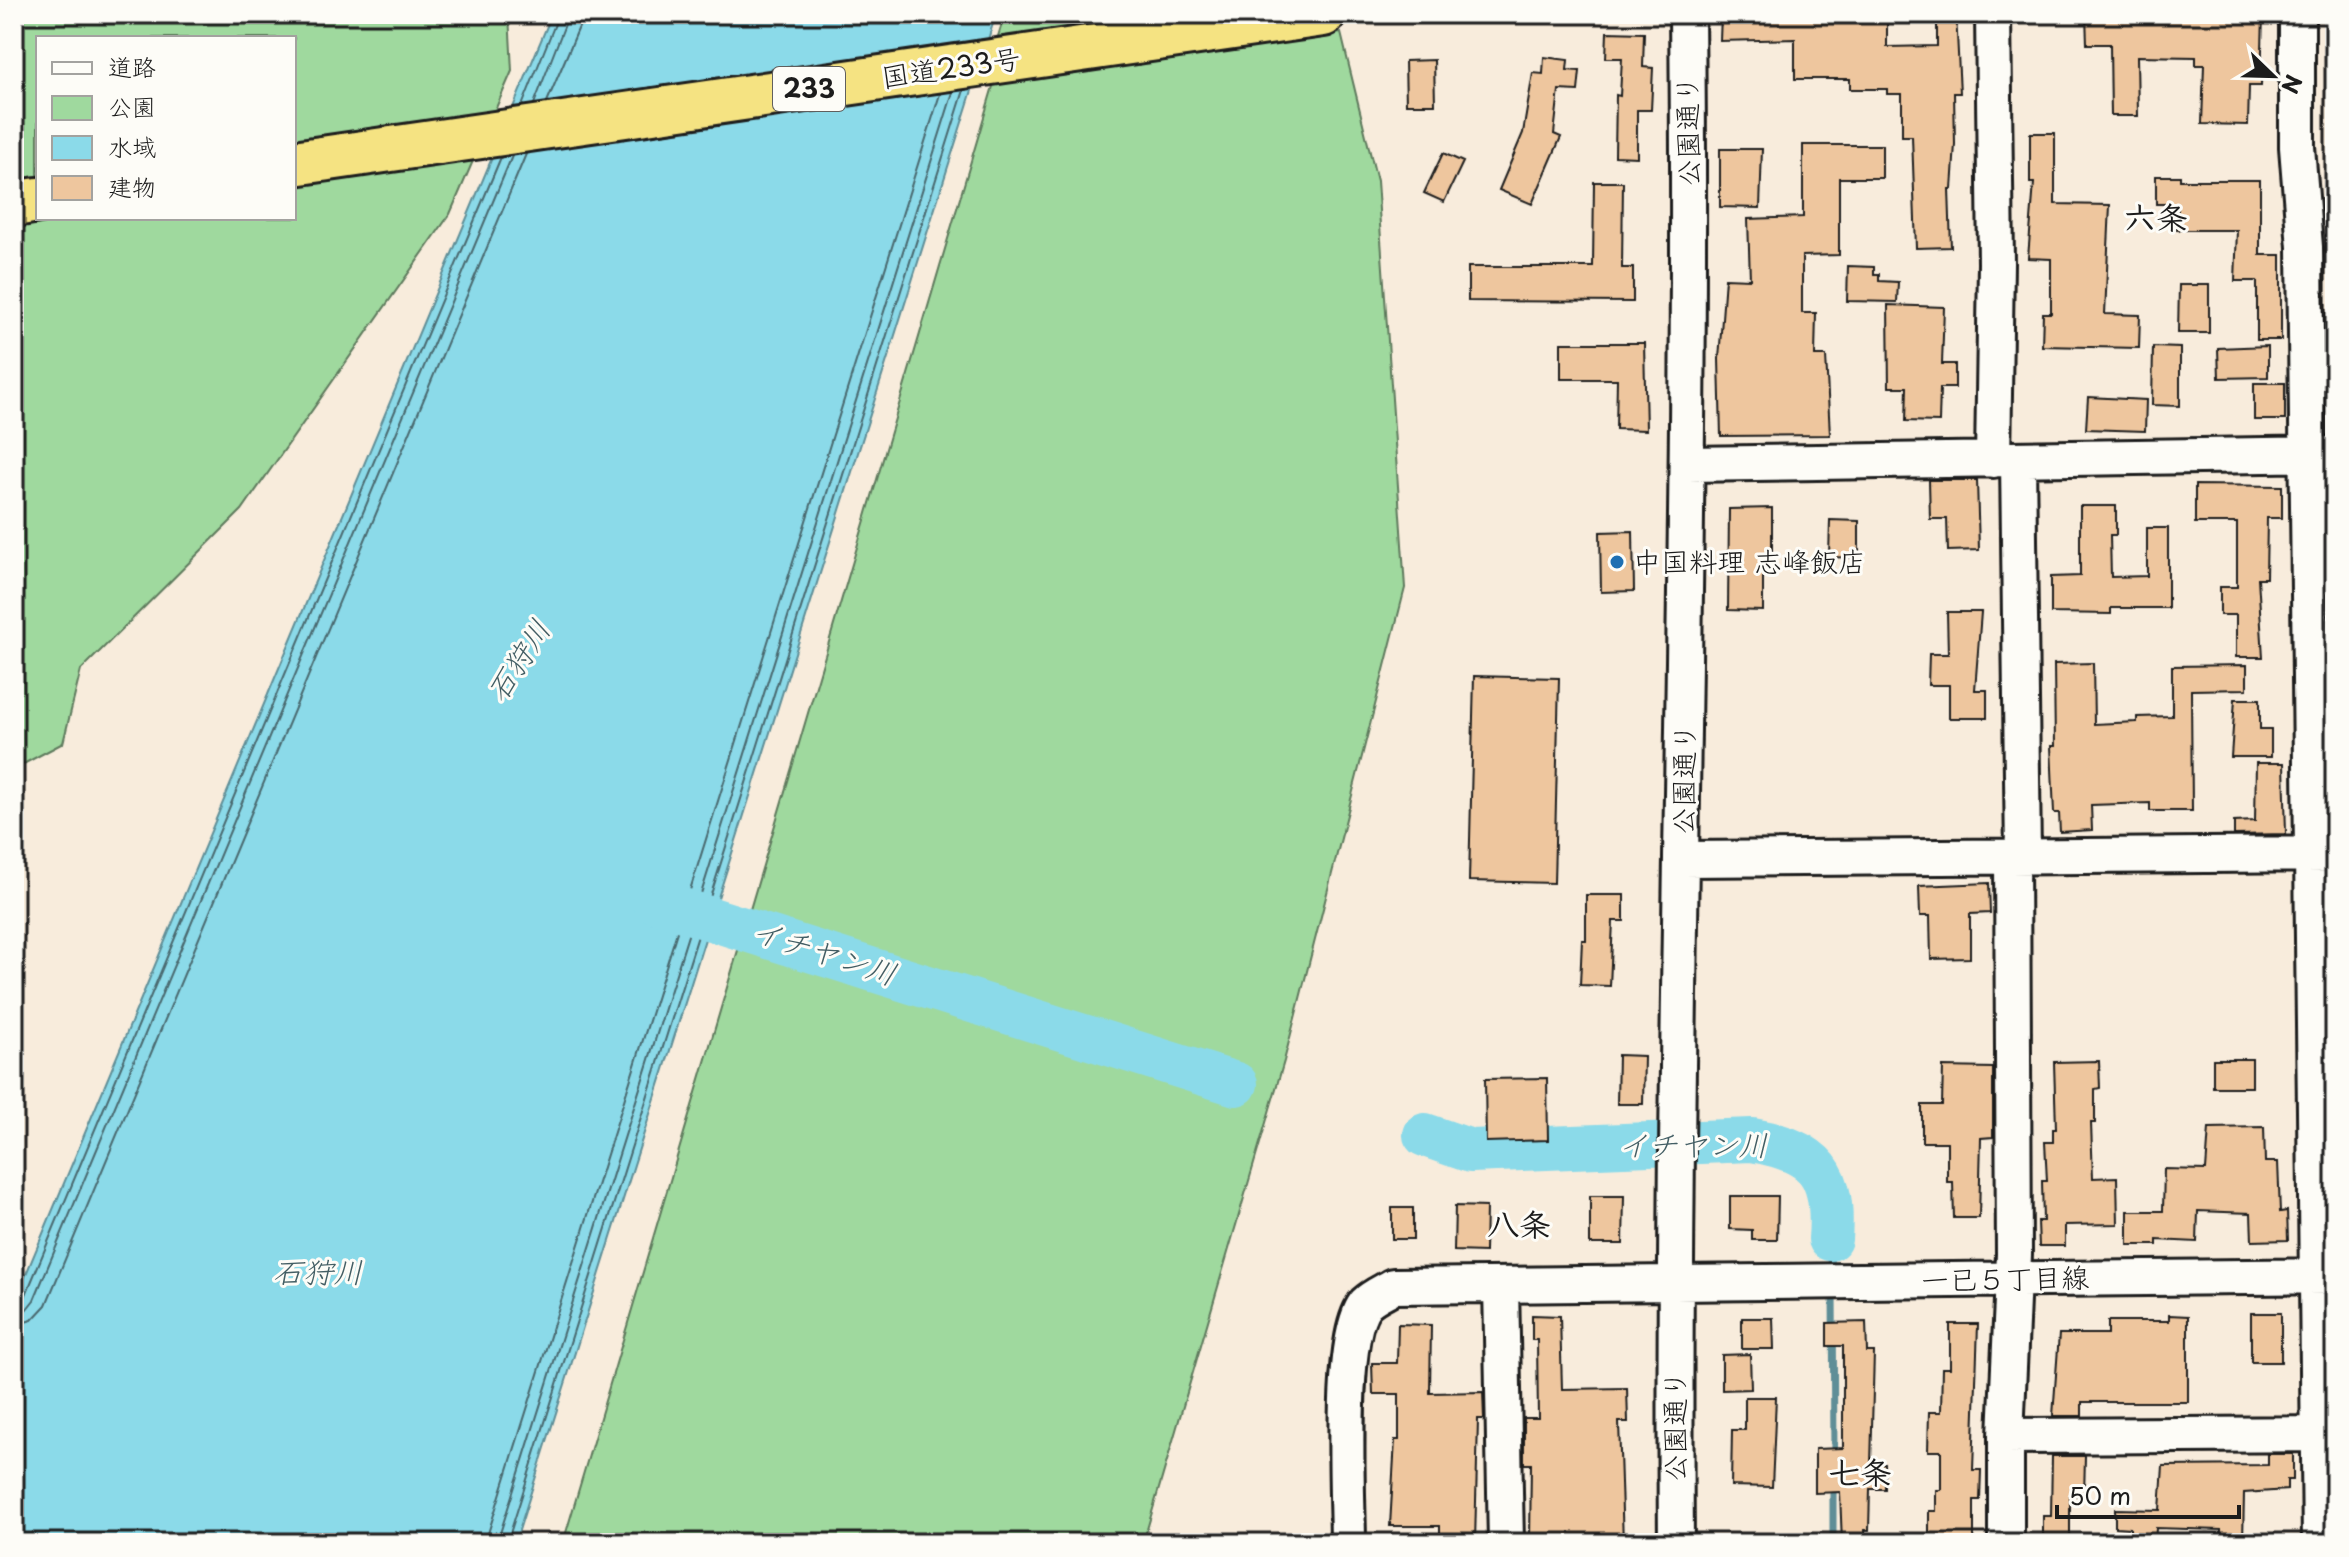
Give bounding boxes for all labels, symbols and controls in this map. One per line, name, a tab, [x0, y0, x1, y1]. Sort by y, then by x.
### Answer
street label: 国道233号	[878, 35, 1023, 98]
legend	[36, 36, 296, 220]
north arrow	[2233, 36, 2313, 116]
text: 道路	[108, 48, 156, 84]
road number: 233	[773, 67, 845, 111]
text: N	[2274, 70, 2311, 99]
street label: 公園通り	[1664, 75, 1709, 187]
text: 公園	[108, 88, 156, 124]
text: 水域	[108, 128, 156, 164]
text: 建物	[108, 168, 156, 204]
district label: 六条	[2124, 192, 2188, 240]
place label: 中国料理 志峰飯店	[1633, 539, 1866, 582]
marker: 中国料理 志峰飯店	[1608, 553, 1626, 571]
water label: 石狩川	[474, 610, 560, 710]
street label: 公園通り	[1660, 723, 1705, 835]
water label: イチヤン川	[746, 906, 903, 995]
water label: イチヤン川	[1618, 1121, 1768, 1166]
district label: 八条	[1487, 1199, 1551, 1247]
water label: 石狩川	[273, 1248, 363, 1293]
street label: 一已５丁目線	[1921, 1255, 2089, 1300]
street label: 公園通り	[1652, 1370, 1695, 1482]
district label: 七条	[1828, 1447, 1892, 1495]
scale bar	[2057, 1469, 2239, 1519]
text: 50 m	[2069, 1477, 2131, 1513]

